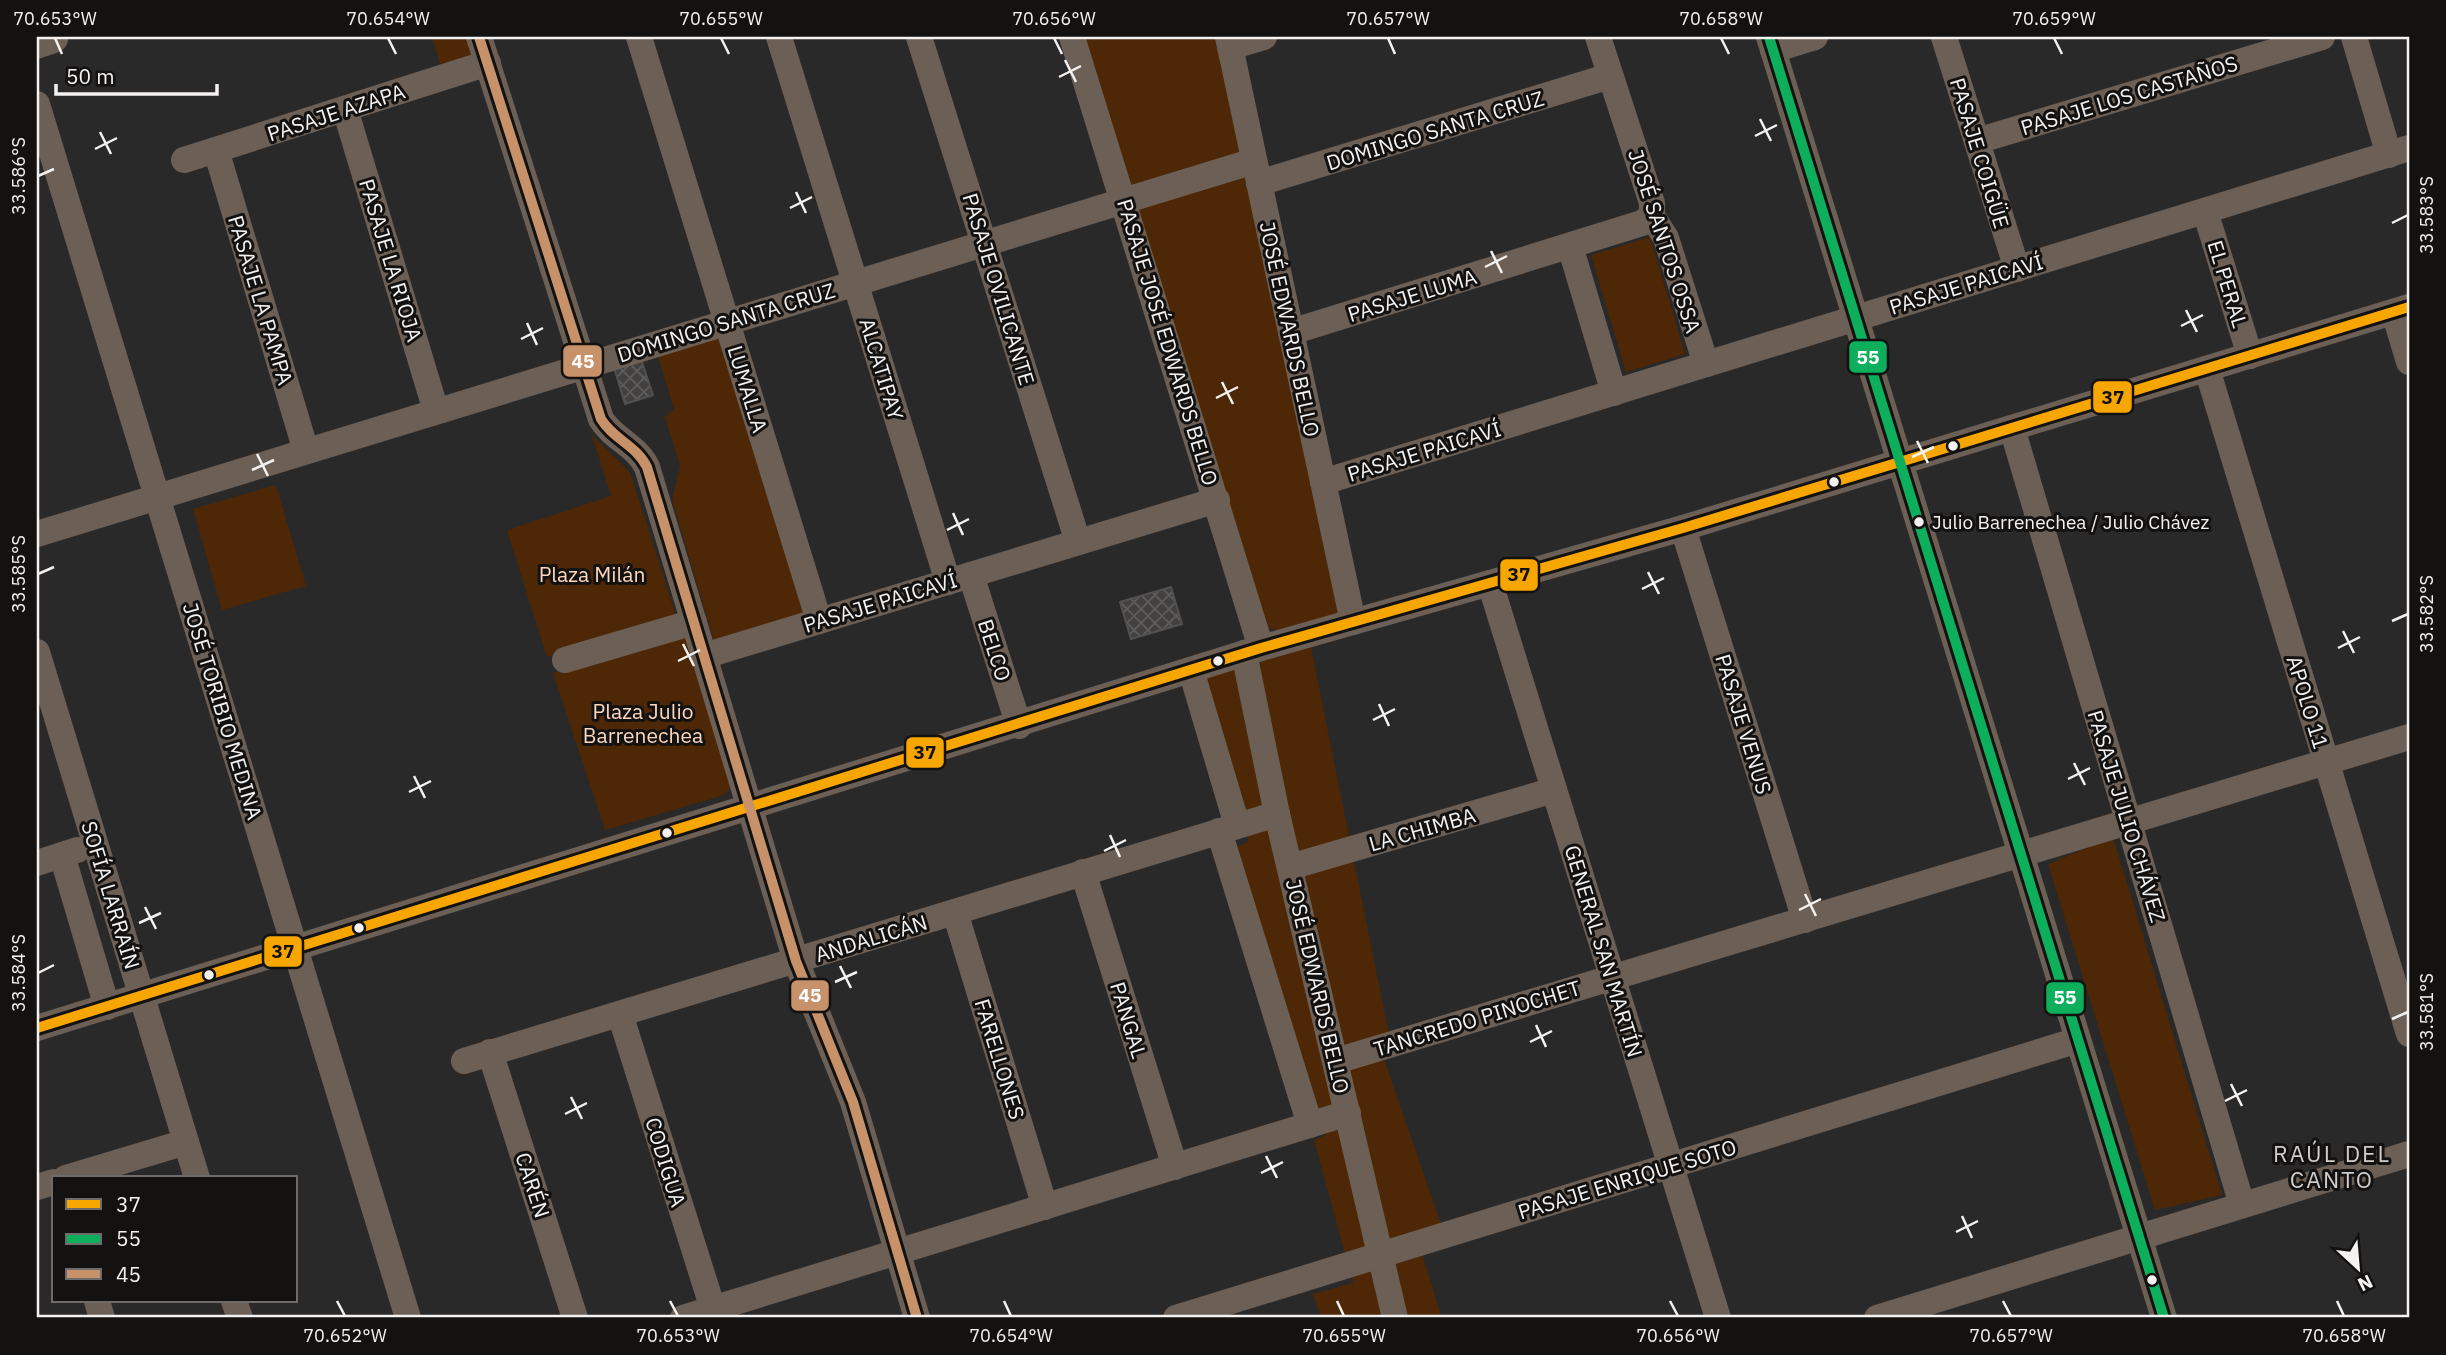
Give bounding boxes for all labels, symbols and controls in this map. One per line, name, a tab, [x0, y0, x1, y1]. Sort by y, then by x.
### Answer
text: 70.653°W	[13, 7, 97, 30]
text: 70.654°W	[346, 7, 430, 30]
text: 70.655°W	[679, 7, 763, 30]
text: 70.656°W	[1012, 7, 1096, 30]
text: 70.657°W	[1346, 7, 1430, 30]
text: 70.658°W	[1679, 7, 1763, 30]
text: 70.659°W	[2012, 7, 2096, 30]
street label: PASAJE LOS CASTAÑOS	[2017, 49, 2241, 141]
scale bar	[56, 52, 217, 96]
text: 50 m	[66, 62, 115, 90]
street label: PASAJE COIGÜE	[1944, 74, 2016, 232]
street label: PASAJE AZAPA	[264, 77, 408, 147]
street label: DOMINGO SANTA CRUZ	[1323, 84, 1547, 176]
text: 33.586°S	[7, 137, 30, 215]
street label: JOSÉ SANTOS OSSA	[1622, 146, 1708, 336]
street label: PASAJE LA RIOJA	[353, 175, 429, 345]
text: 33.583°S	[2415, 176, 2438, 254]
street label: PASAJE OVILICANTE	[956, 190, 1042, 388]
street label: PASAJE JOSÉ EDWARDS BELLO	[1111, 195, 1225, 489]
street label: PASAJE LA PAMPA	[222, 212, 300, 388]
street label: JOSÉ EDWARDS BELLO	[1254, 219, 1326, 439]
street label: EL PERAL	[2201, 237, 2255, 331]
street label: PASAJE PAICAVÍ	[1886, 247, 2046, 321]
street label: PASAJE LUMA	[1344, 262, 1480, 328]
street label: DOMINGO SANTA CRUZ	[614, 276, 838, 368]
street label: ALCATIPAY	[853, 315, 911, 424]
line badge: 55	[1848, 340, 1888, 374]
street label: LUMALLA	[722, 342, 774, 436]
line badge: 45	[562, 344, 603, 378]
text: 55	[1857, 345, 1879, 369]
text: 45	[572, 349, 594, 373]
line badge: 37	[2092, 380, 2133, 414]
text: 37	[2102, 385, 2124, 409]
street label: PASAJE PAICAVÍ	[1344, 414, 1504, 488]
unlabelled marker	[1946, 439, 1960, 453]
unlabelled marker	[1827, 475, 1841, 489]
place label: Julio Barrenechea / Julio Chávez	[1932, 510, 2209, 534]
marker: Julio Barrenechea / Julio Chávez	[1912, 515, 1926, 529]
text: 33.585°S	[7, 535, 30, 613]
line badge: 37	[1499, 558, 1539, 592]
park label: Plaza Milán	[539, 560, 645, 588]
text: 37	[1508, 562, 1530, 586]
street label: PASAJE PAICAVÍ	[800, 565, 960, 639]
text: 33.582°S	[2415, 575, 2438, 653]
street label: JOSÉ TORIBIO MEDINA	[177, 599, 269, 823]
street label: BELCO	[972, 615, 1018, 685]
street label: PASAJE VENUS	[1709, 650, 1779, 798]
street label: APOLO 11	[2281, 652, 2335, 752]
unlabelled marker	[1211, 654, 1225, 668]
park label: Plaza Julio Barrenechea	[583, 697, 703, 749]
street label: PASAJE JULIO CHÁVEZ	[2081, 707, 2173, 925]
line badge: 37	[905, 736, 945, 769]
text: 37	[914, 740, 936, 764]
street label: LA CHIMBA	[1365, 800, 1479, 858]
street label: SOFÍA LARRAÍN	[75, 817, 147, 973]
unlabelled marker	[660, 826, 674, 840]
street label: GENERAL SAN MARTÍN	[1558, 842, 1650, 1060]
street label: JOSÉ EDWARDS BELLO	[1280, 876, 1356, 1096]
street label: ANDALICÁN	[811, 908, 931, 968]
unlabelled marker	[352, 921, 366, 935]
text: 33.584°S	[7, 934, 30, 1012]
line badge: 37	[263, 935, 303, 968]
text: 37	[272, 939, 294, 963]
unlabelled marker	[202, 968, 216, 982]
street label: TANCREDO PINOCHET	[1370, 973, 1584, 1063]
text: 33.581°S	[2415, 973, 2438, 1051]
street label: PANGAL	[1104, 978, 1154, 1062]
line badge: 45	[790, 979, 830, 1012]
line badge: 55	[2045, 981, 2085, 1015]
text: 45	[799, 983, 821, 1007]
text: 55	[2054, 985, 2076, 1009]
street label: FARELLONES	[968, 995, 1032, 1123]
street label: CODIGUA	[639, 1114, 693, 1210]
street label: PASAJE ENRIQUE SOTO	[1514, 1132, 1740, 1226]
district label: RAÚL DEL CANTO	[2273, 1138, 2391, 1194]
street label: CARÉN	[509, 1149, 557, 1221]
legend	[52, 1176, 298, 1302]
text: 37	[116, 1190, 141, 1218]
text: 55	[116, 1224, 141, 1252]
north arrow	[2324, 1232, 2394, 1302]
text: 45	[116, 1260, 141, 1288]
text: N	[2354, 1269, 2377, 1297]
unlabelled marker	[2145, 1273, 2159, 1287]
text: 70.652°W	[303, 1324, 387, 1347]
text: 70.653°W	[636, 1324, 720, 1347]
text: 70.654°W	[969, 1324, 1053, 1347]
text: 70.655°W	[1302, 1324, 1386, 1347]
text: 70.656°W	[1636, 1324, 1720, 1347]
text: 70.657°W	[1969, 1324, 2053, 1347]
text: 70.658°W	[2302, 1324, 2386, 1347]

